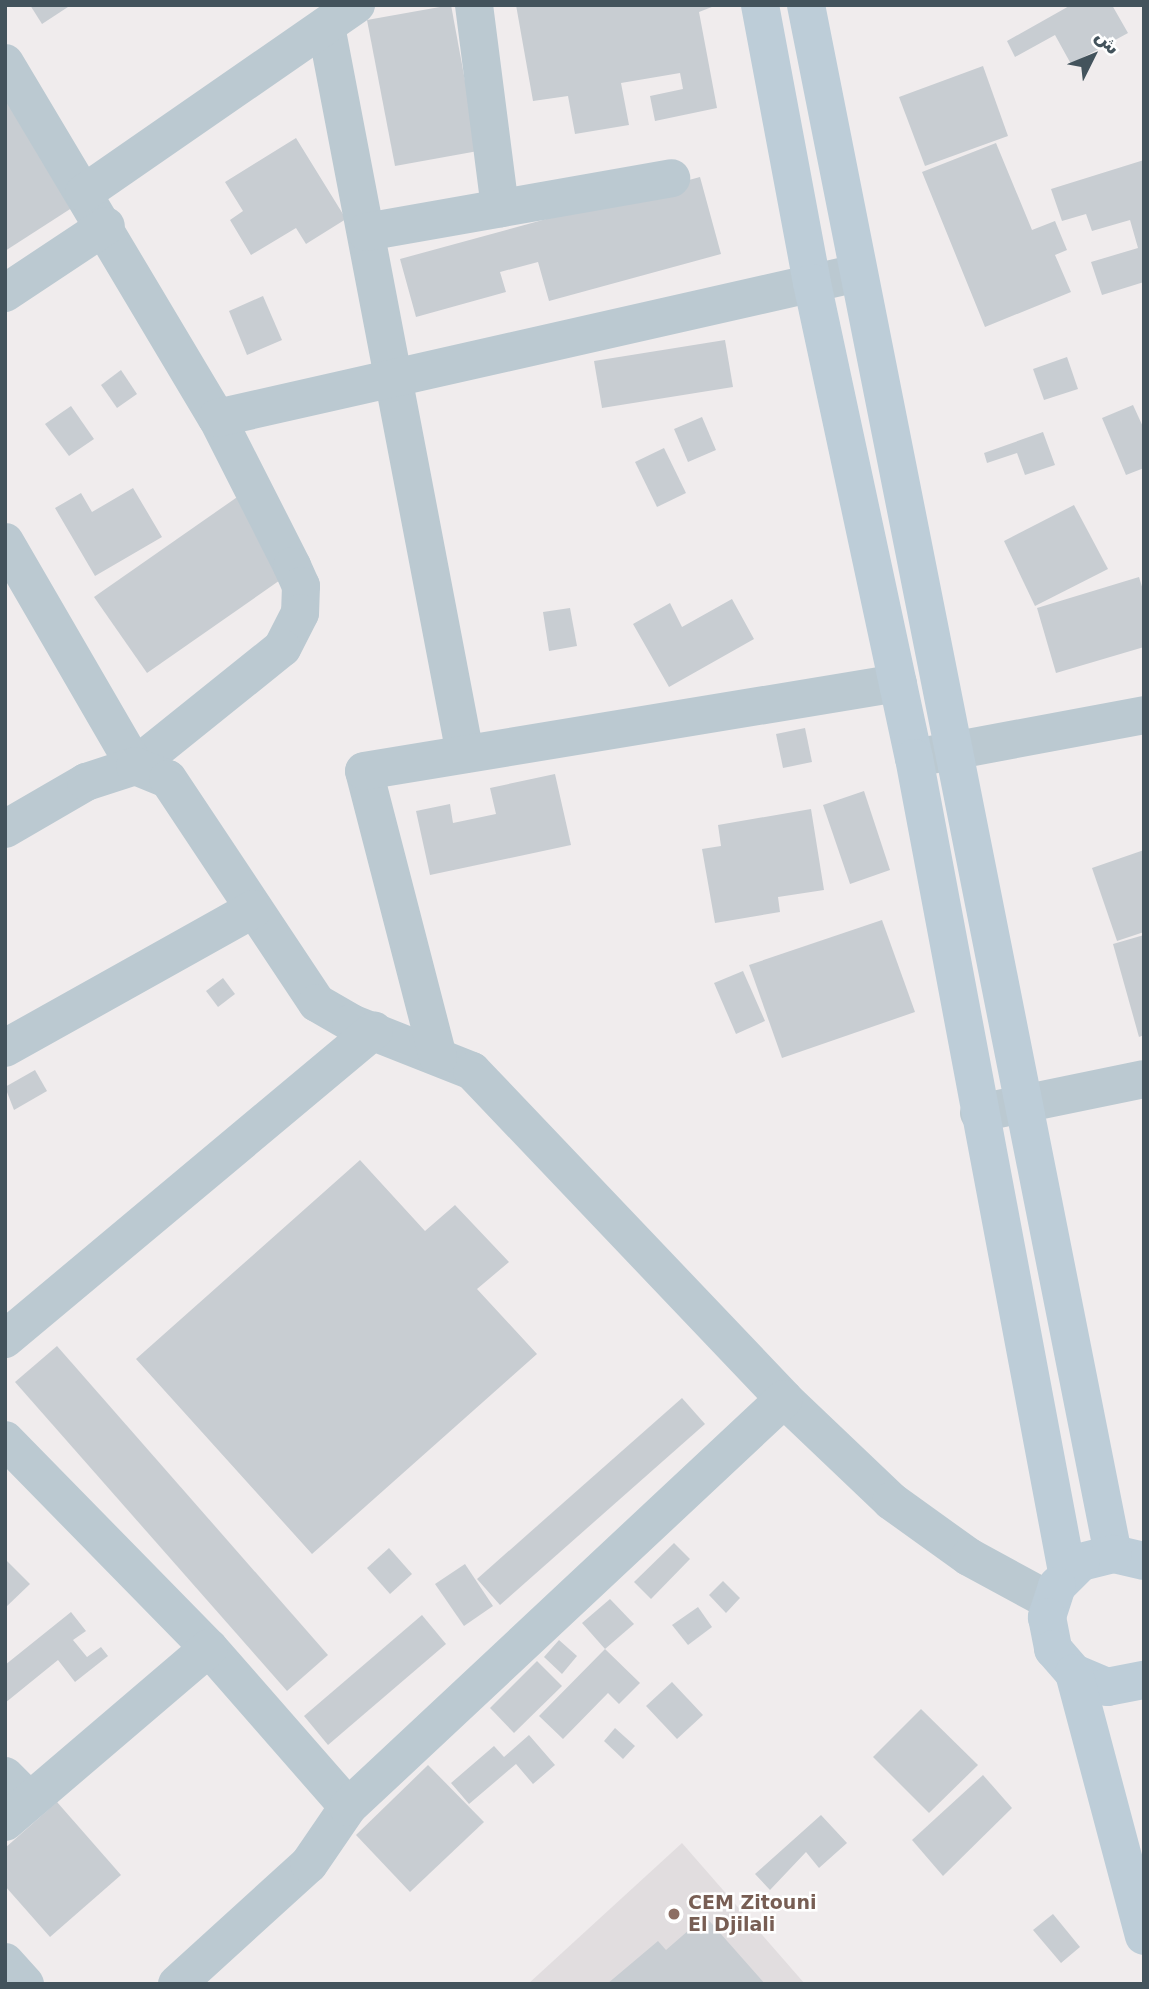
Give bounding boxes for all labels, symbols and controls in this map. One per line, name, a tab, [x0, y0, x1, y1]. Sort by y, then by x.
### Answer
north arrow	[1058, 21, 1128, 91]
text: ش	[1091, 25, 1125, 59]
place label: CEM Zitouni El Djilali	[688, 1892, 816, 1936]
marker: CEM Zitouni El Djilali	[666, 1906, 682, 1922]

